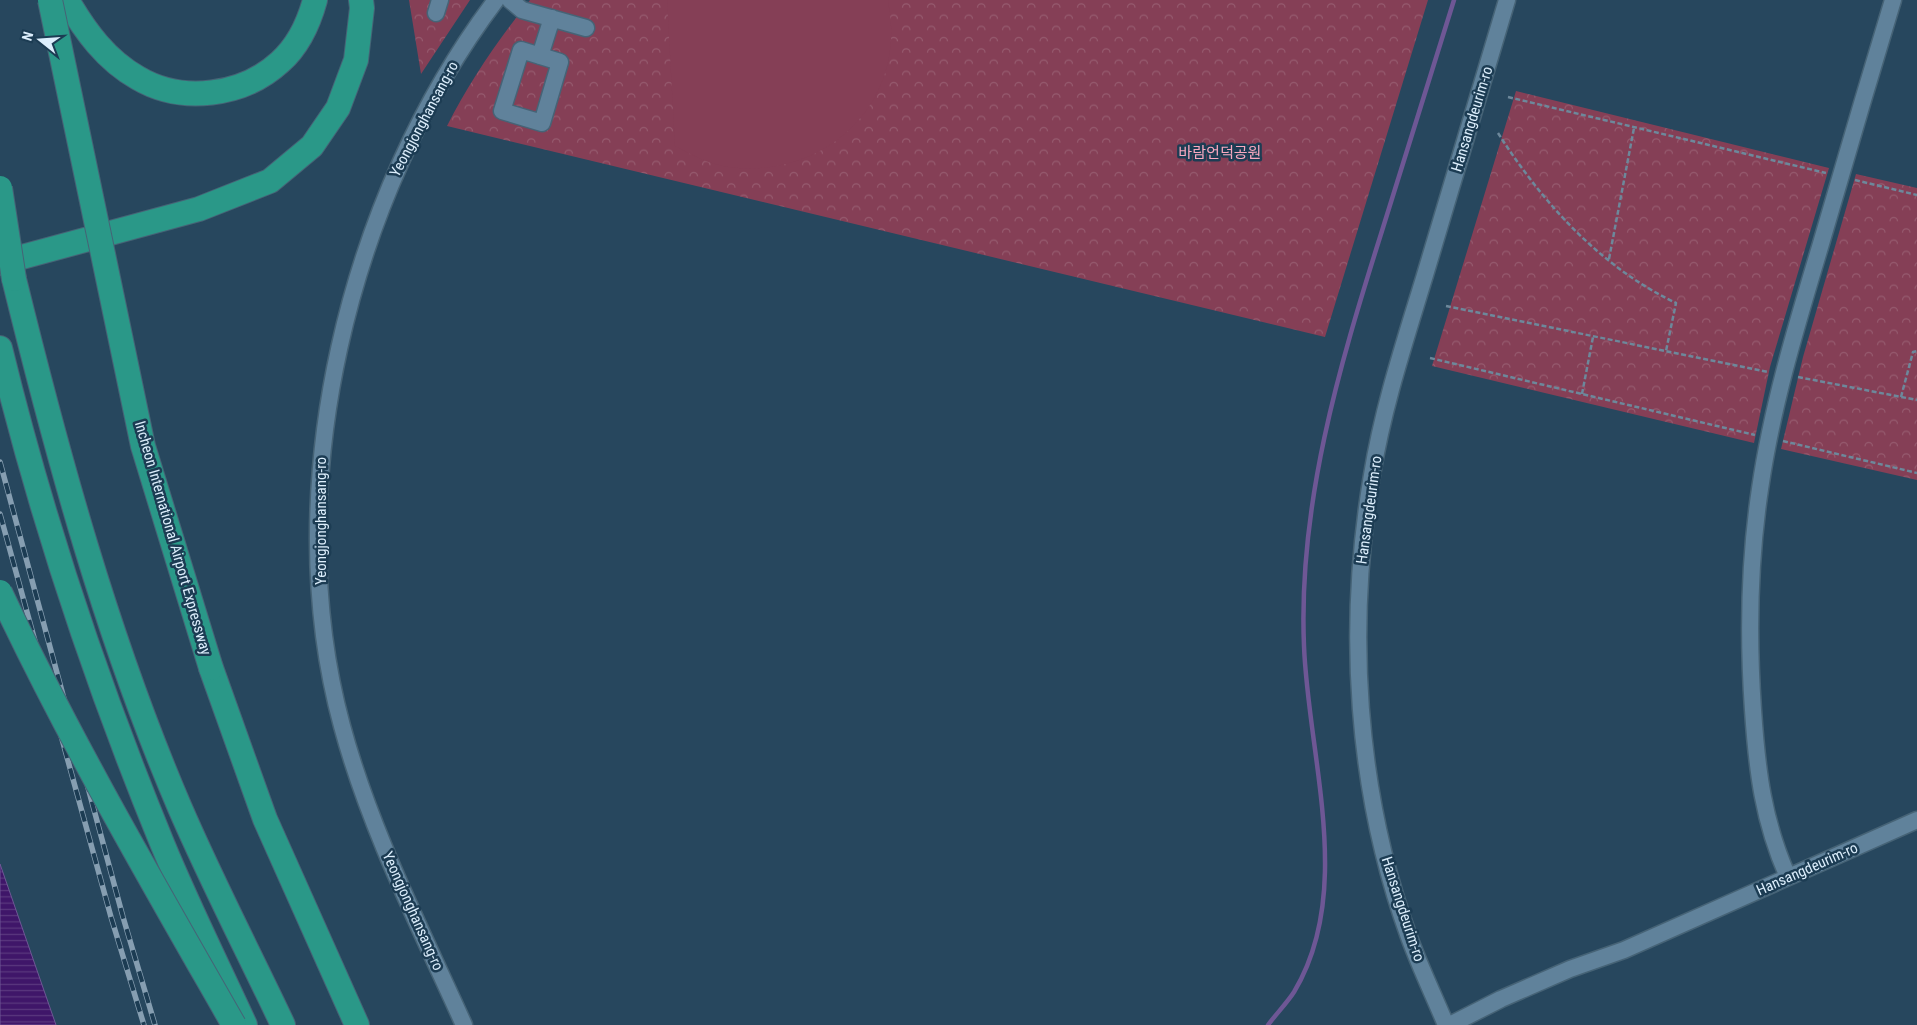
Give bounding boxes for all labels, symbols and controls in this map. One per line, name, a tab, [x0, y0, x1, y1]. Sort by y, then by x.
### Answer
north arrow	[15, 15, 65, 65]
text: N	[19, 30, 36, 43]
street label: Yeongjonghansang-ro	[386, 58, 462, 180]
street label: Hansangdeurim-ro	[1447, 64, 1497, 174]
park label: 바람언덕공원	[1179, 144, 1261, 162]
street label: Incheon International Airport Expressway	[131, 419, 215, 657]
street label: Hansangdeurim-ro	[1352, 455, 1386, 565]
street label: Yeongjonghansang-ro	[312, 457, 330, 585]
street label: Hansangdeurim-ro	[1753, 839, 1861, 899]
street label: Yeongjonghansang-ro	[379, 849, 447, 973]
street label: Hansangdeurim-ro	[1378, 854, 1428, 964]

